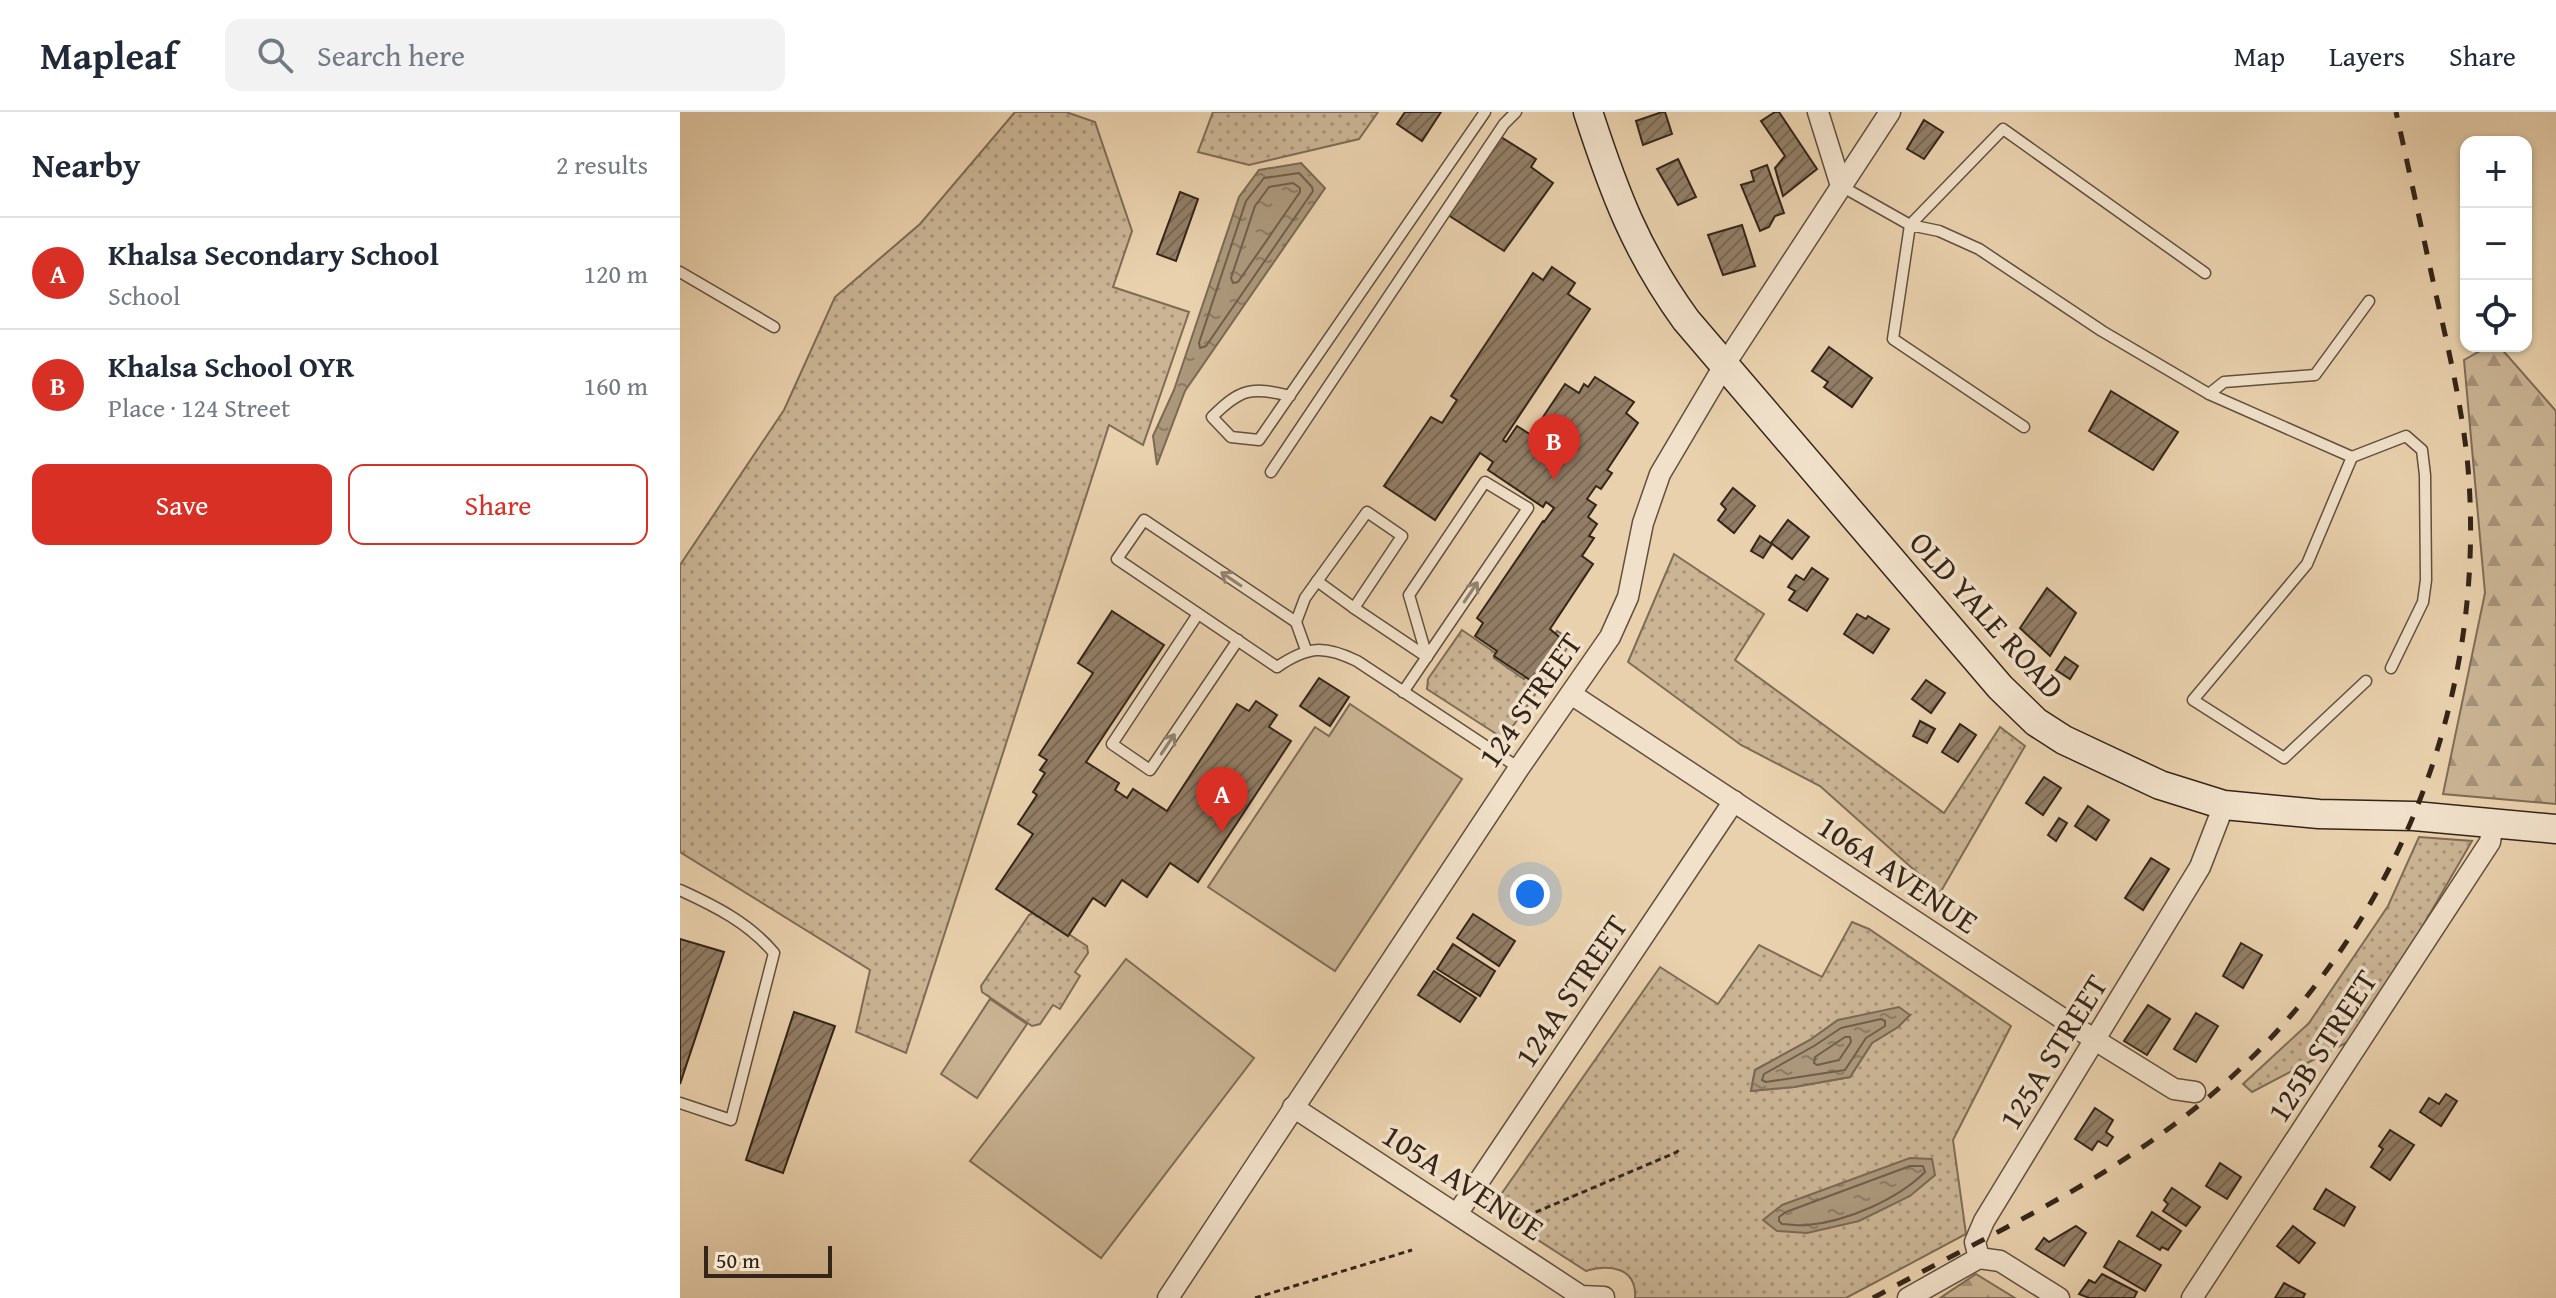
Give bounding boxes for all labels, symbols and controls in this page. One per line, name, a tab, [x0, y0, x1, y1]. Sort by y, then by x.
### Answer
search box	[225, 19, 785, 91]
text: Mapleaf	[40, 27, 177, 83]
icon: search	[253, 33, 297, 77]
text: Search here	[317, 33, 465, 77]
text: Map	[2234, 35, 2285, 76]
text: Layers	[2329, 35, 2405, 76]
text: Share	[2449, 35, 2516, 76]
map controls	[2460, 136, 2532, 352]
button: +	[2460, 136, 2532, 208]
text: Nearby	[32, 140, 141, 189]
text: 2 results	[556, 145, 648, 184]
button: −	[2460, 208, 2532, 280]
text: Khalsa Secondary School	[108, 232, 439, 276]
text: A	[50, 254, 66, 293]
text: 120 m	[583, 254, 648, 293]
text: School	[108, 276, 180, 315]
button: locate	[2460, 280, 2532, 352]
text: Khalsa School OYR	[108, 344, 354, 388]
text: B	[50, 366, 66, 405]
text: 160 m	[583, 366, 648, 405]
text: Place · 124 Street	[108, 388, 290, 427]
pin: B	[1528, 414, 1580, 480]
button: Save	[32, 464, 332, 545]
button: Share	[348, 464, 648, 545]
street label: OLD YALE ROAD	[1899, 520, 2076, 709]
one-way arrow	[1220, 570, 1243, 586]
one-way arrow	[1462, 582, 1479, 604]
street label: 124 STREET	[1466, 622, 1593, 777]
one-way arrow	[1160, 733, 1176, 756]
pin: A	[1196, 767, 1248, 833]
street label: 106A AVENUE	[1808, 802, 1988, 945]
your location	[1510, 874, 1550, 914]
street label: 124A STREET	[1502, 905, 1639, 1076]
street label: 125B STREET	[2255, 960, 2389, 1131]
street label: 125A STREET	[1986, 965, 2119, 1138]
street label: 105A AVENUE	[1373, 1112, 1554, 1252]
scale bar	[704, 1242, 832, 1278]
text: 50 m	[716, 1244, 760, 1276]

